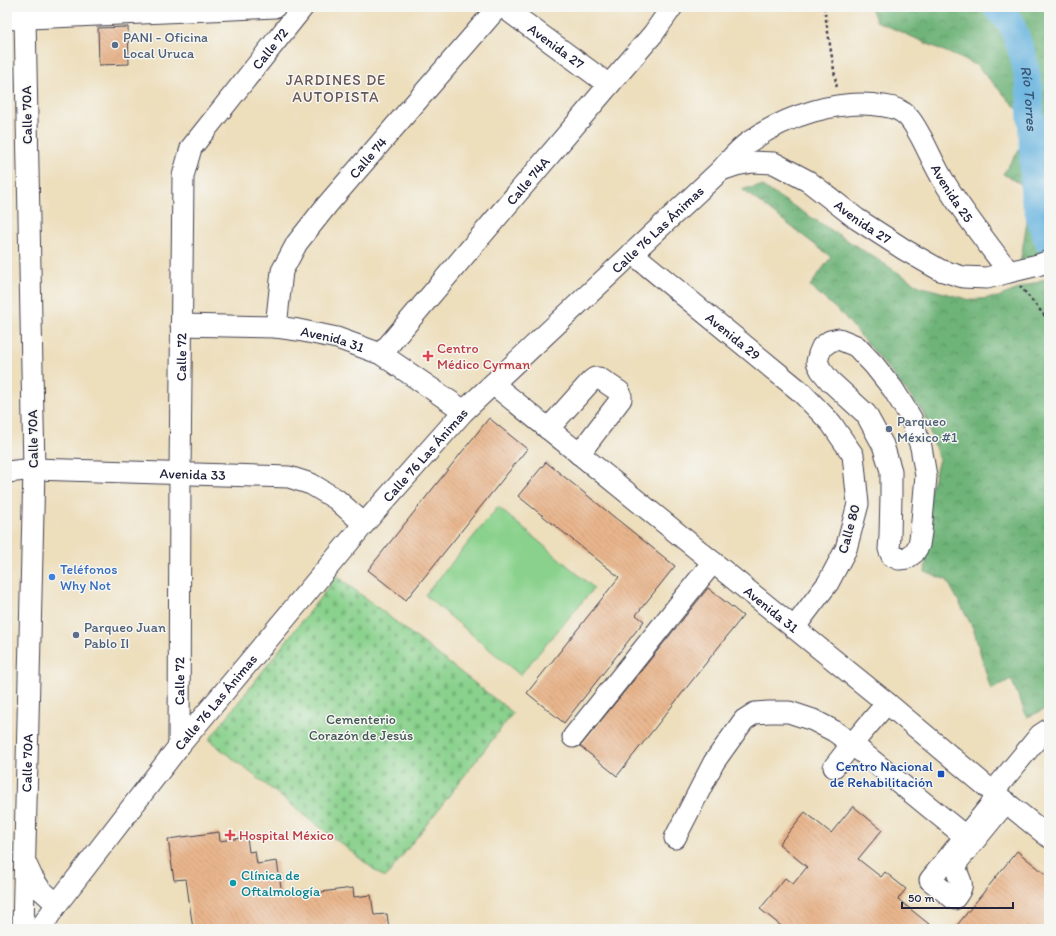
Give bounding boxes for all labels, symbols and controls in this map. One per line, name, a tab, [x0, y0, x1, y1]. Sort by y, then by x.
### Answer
street label: Avenida 27	[525, 20, 588, 72]
street label: Calle 72	[248, 24, 292, 73]
place label: PANI - Oficina Local Uruca	[123, 29, 208, 62]
marker: PANI - Oficina Local Uruca	[110, 40, 120, 50]
water label: Río Torres	[1016, 64, 1041, 133]
district label: JARDINES DE AUTOPISTA	[286, 71, 386, 106]
street label: Calle 70A	[18, 86, 36, 144]
street label: Calle 74	[345, 133, 391, 182]
street label: Calle 74A	[502, 153, 553, 209]
street label: Avenida 25	[927, 161, 977, 226]
street label: Calle 76 Las Ánimas	[608, 182, 707, 277]
street label: Avenida 27	[831, 196, 894, 247]
street label: Avenida 29	[702, 309, 764, 364]
street label: Avenida 31	[299, 322, 367, 356]
street label: Calle 72	[172, 332, 190, 381]
place label: Centro Médico Cyrman	[437, 340, 530, 373]
marker: Centro Médico Cyrman	[422, 350, 434, 362]
street label: Calle 76 Las Ánimas	[379, 404, 471, 506]
street label: Calle 70A	[24, 410, 42, 468]
place label: Parqueo México #1	[897, 413, 958, 446]
marker: Parqueo México #1	[884, 424, 894, 434]
street label: Avenida 33	[159, 464, 227, 484]
street label: Calle 80	[834, 502, 864, 556]
place label: Teléfonos Why Not	[60, 561, 117, 594]
marker: Teléfonos Why Not	[47, 572, 57, 582]
street label: Avenida 31	[741, 582, 802, 637]
place label: Parqueo Juan Pablo II	[84, 619, 166, 652]
marker: Parqueo Juan Pablo II	[71, 630, 81, 640]
street label: Calle 76 Las Ánimas	[171, 650, 261, 754]
street label: Calle 72	[171, 656, 188, 705]
park label: Cementerio Corazón de Jesús	[309, 711, 413, 744]
street label: Calle 70A	[18, 734, 36, 793]
place label: Centro Nacional de Rehabilitación	[830, 758, 933, 791]
marker: Centro Nacional de Rehabilitación	[936, 769, 946, 779]
place label: Hospital México	[239, 827, 334, 844]
marker: Hospital México	[224, 829, 236, 841]
place label: Clínica de Oftalmología	[241, 867, 321, 900]
marker: Clínica de Oftalmología	[228, 878, 238, 888]
scale bar	[902, 884, 1013, 910]
text: 50 m	[908, 891, 934, 905]

